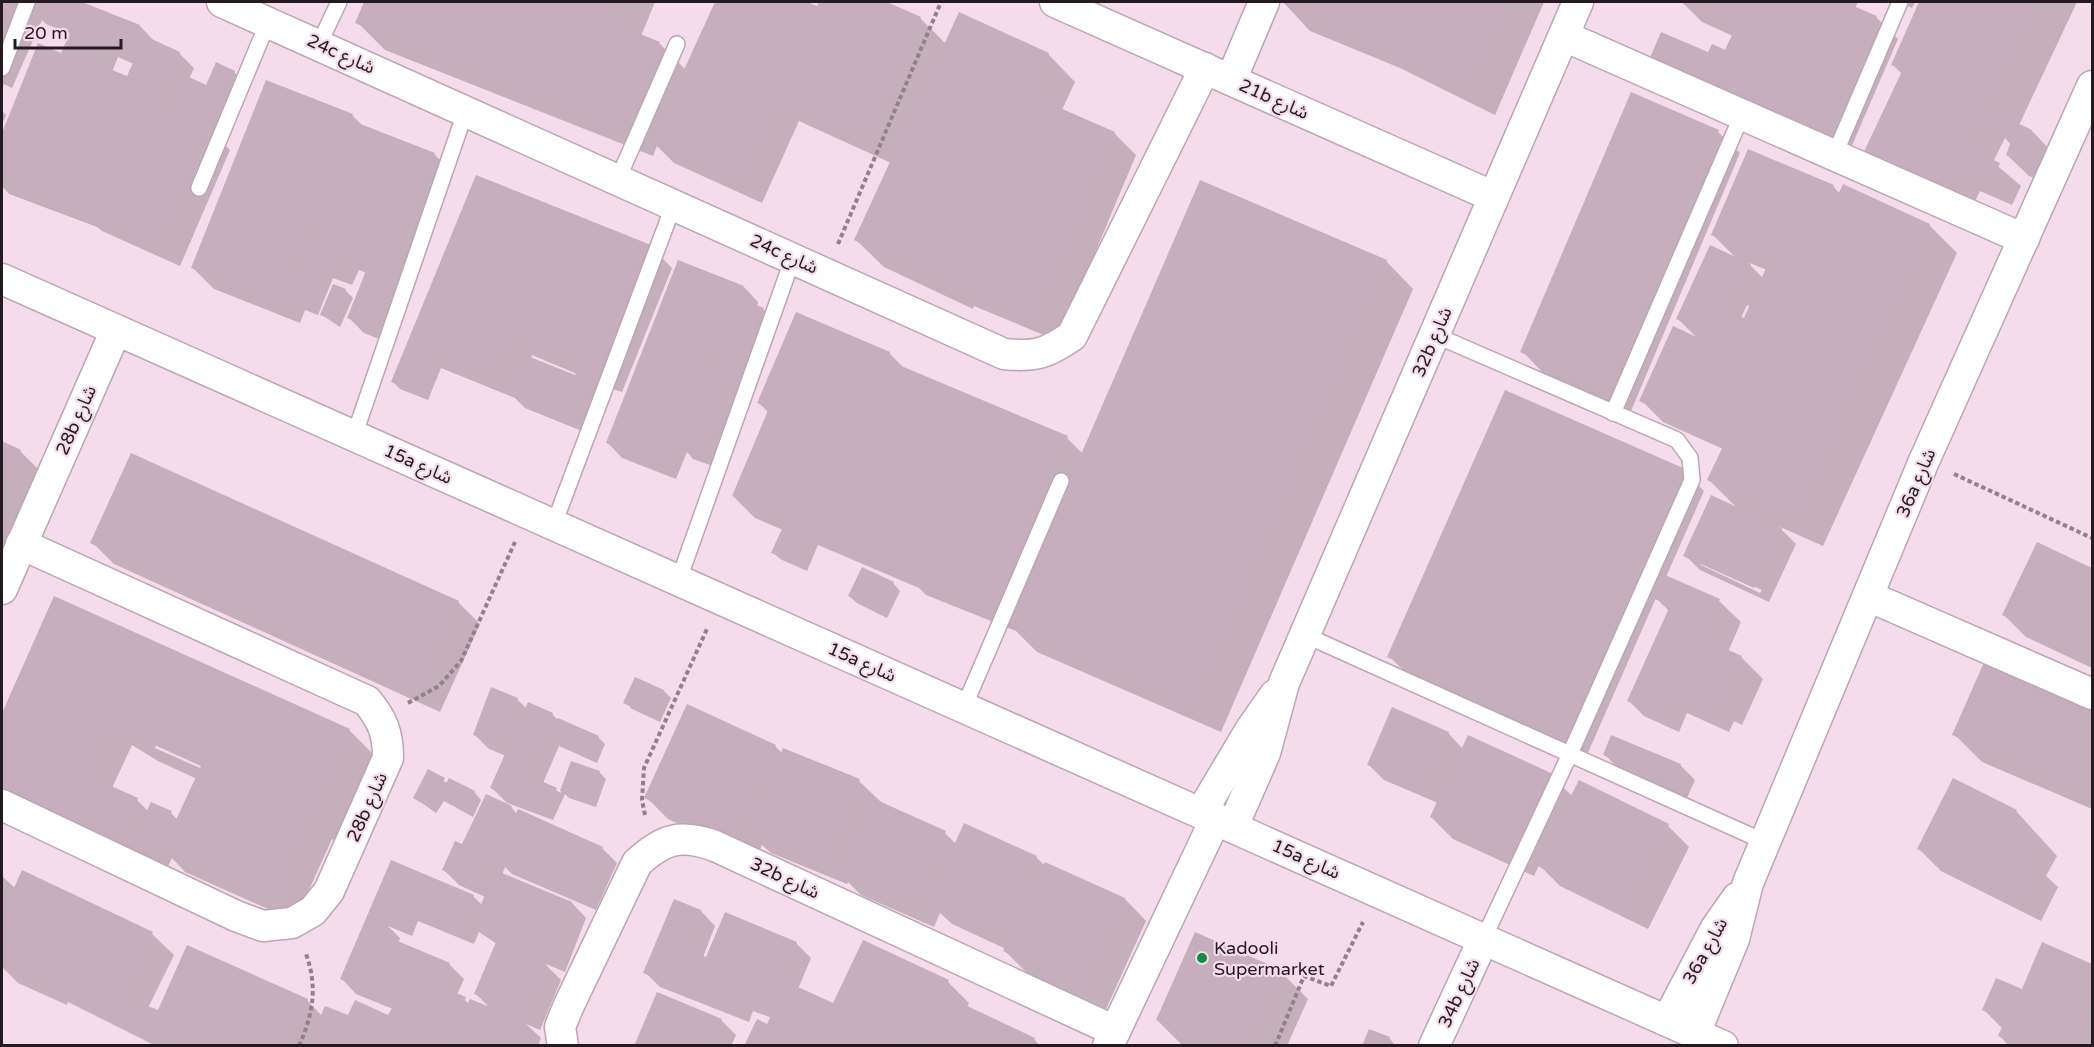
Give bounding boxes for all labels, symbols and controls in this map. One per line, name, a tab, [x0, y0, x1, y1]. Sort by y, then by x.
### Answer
scale bar	[15, 12, 122, 50]
text: 20 m	[24, 22, 68, 44]
street label: 24c شارع	[302, 29, 378, 81]
street label: 21b شارع	[1235, 74, 1312, 127]
street label: 24c شارع	[745, 229, 821, 281]
street label: 32b شارع	[1407, 304, 1459, 381]
street label: 28b شارع	[51, 382, 104, 459]
street label: 15a شارع	[379, 439, 456, 492]
street label: 36a شارع	[1892, 445, 1943, 522]
street label: 15a شارع	[823, 637, 900, 690]
street label: 28b شارع	[342, 769, 395, 846]
street label: 15a شارع	[1267, 834, 1344, 887]
street label: 32b شارع	[746, 852, 823, 906]
street label: 36a شارع	[1678, 914, 1735, 989]
place label: Kadooli Supermarket	[1214, 937, 1325, 980]
marker: Kadooli Supermarket	[1195, 951, 1209, 965]
street label: 34b شارع	[1433, 955, 1487, 1032]

